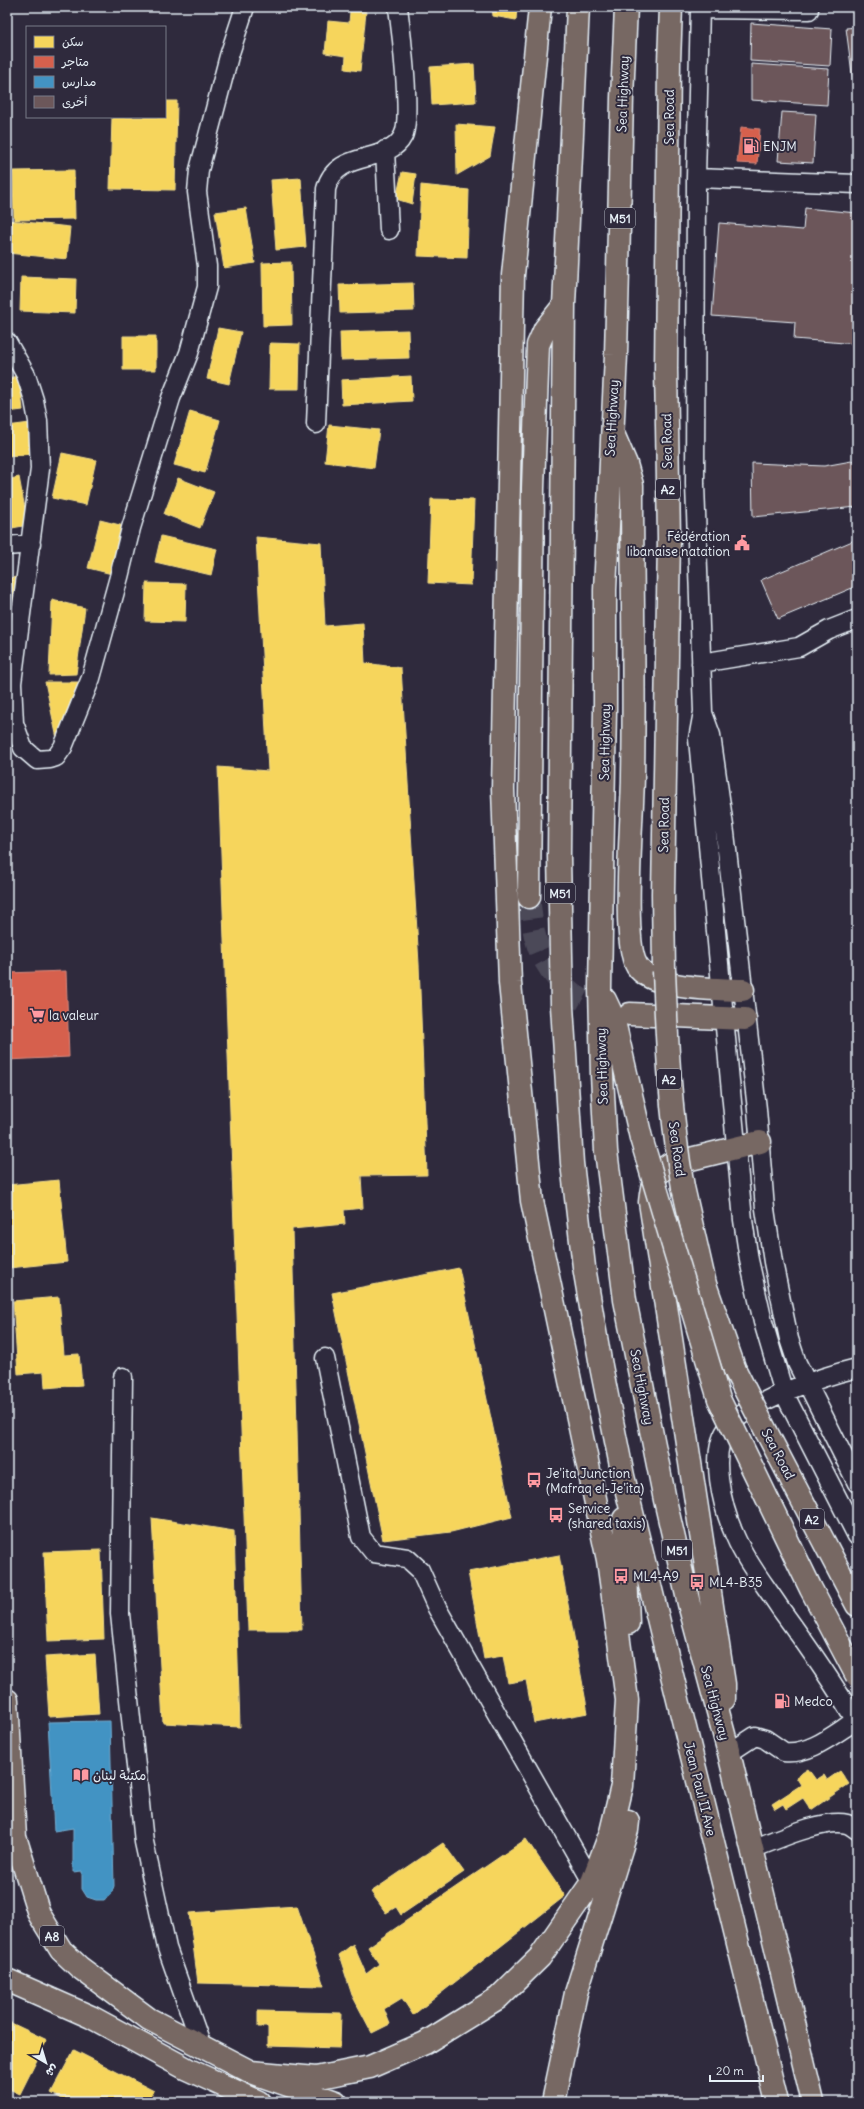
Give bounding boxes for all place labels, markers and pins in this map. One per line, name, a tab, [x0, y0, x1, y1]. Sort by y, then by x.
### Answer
fuel station icon: ENJM	[742, 137, 760, 155]
place label: ENJM	[763, 138, 797, 155]
place label: Fédération libanaise natation	[627, 528, 730, 560]
public building icon: Fédération libanaise natation	[733, 534, 751, 552]
supermarket icon: la valeur	[28, 1006, 46, 1024]
place label: la valeur	[49, 1007, 100, 1024]
place label: Je'ita Junction (Mafraq el-Je'ita)	[546, 1465, 644, 1497]
bus stop icon: Je'ita Junction (Mafraq el-Je'ita)	[525, 1471, 543, 1489]
place label: Service (shared taxis)	[568, 1500, 646, 1532]
bus stop icon: Service (shared taxis)	[547, 1506, 565, 1524]
bus stop icon: ML4-A9	[612, 1567, 630, 1585]
place label: ML4-A9	[633, 1568, 679, 1585]
bus stop icon: ML4-B35	[688, 1573, 706, 1591]
place label: ML4-B35	[709, 1574, 763, 1591]
fuel station icon: Medco	[773, 1692, 791, 1710]
place label: Medco	[794, 1693, 833, 1710]
library icon: مكتبة لبنان	[72, 1766, 90, 1784]
place label: مكتبة لبنان	[93, 1767, 146, 1784]

